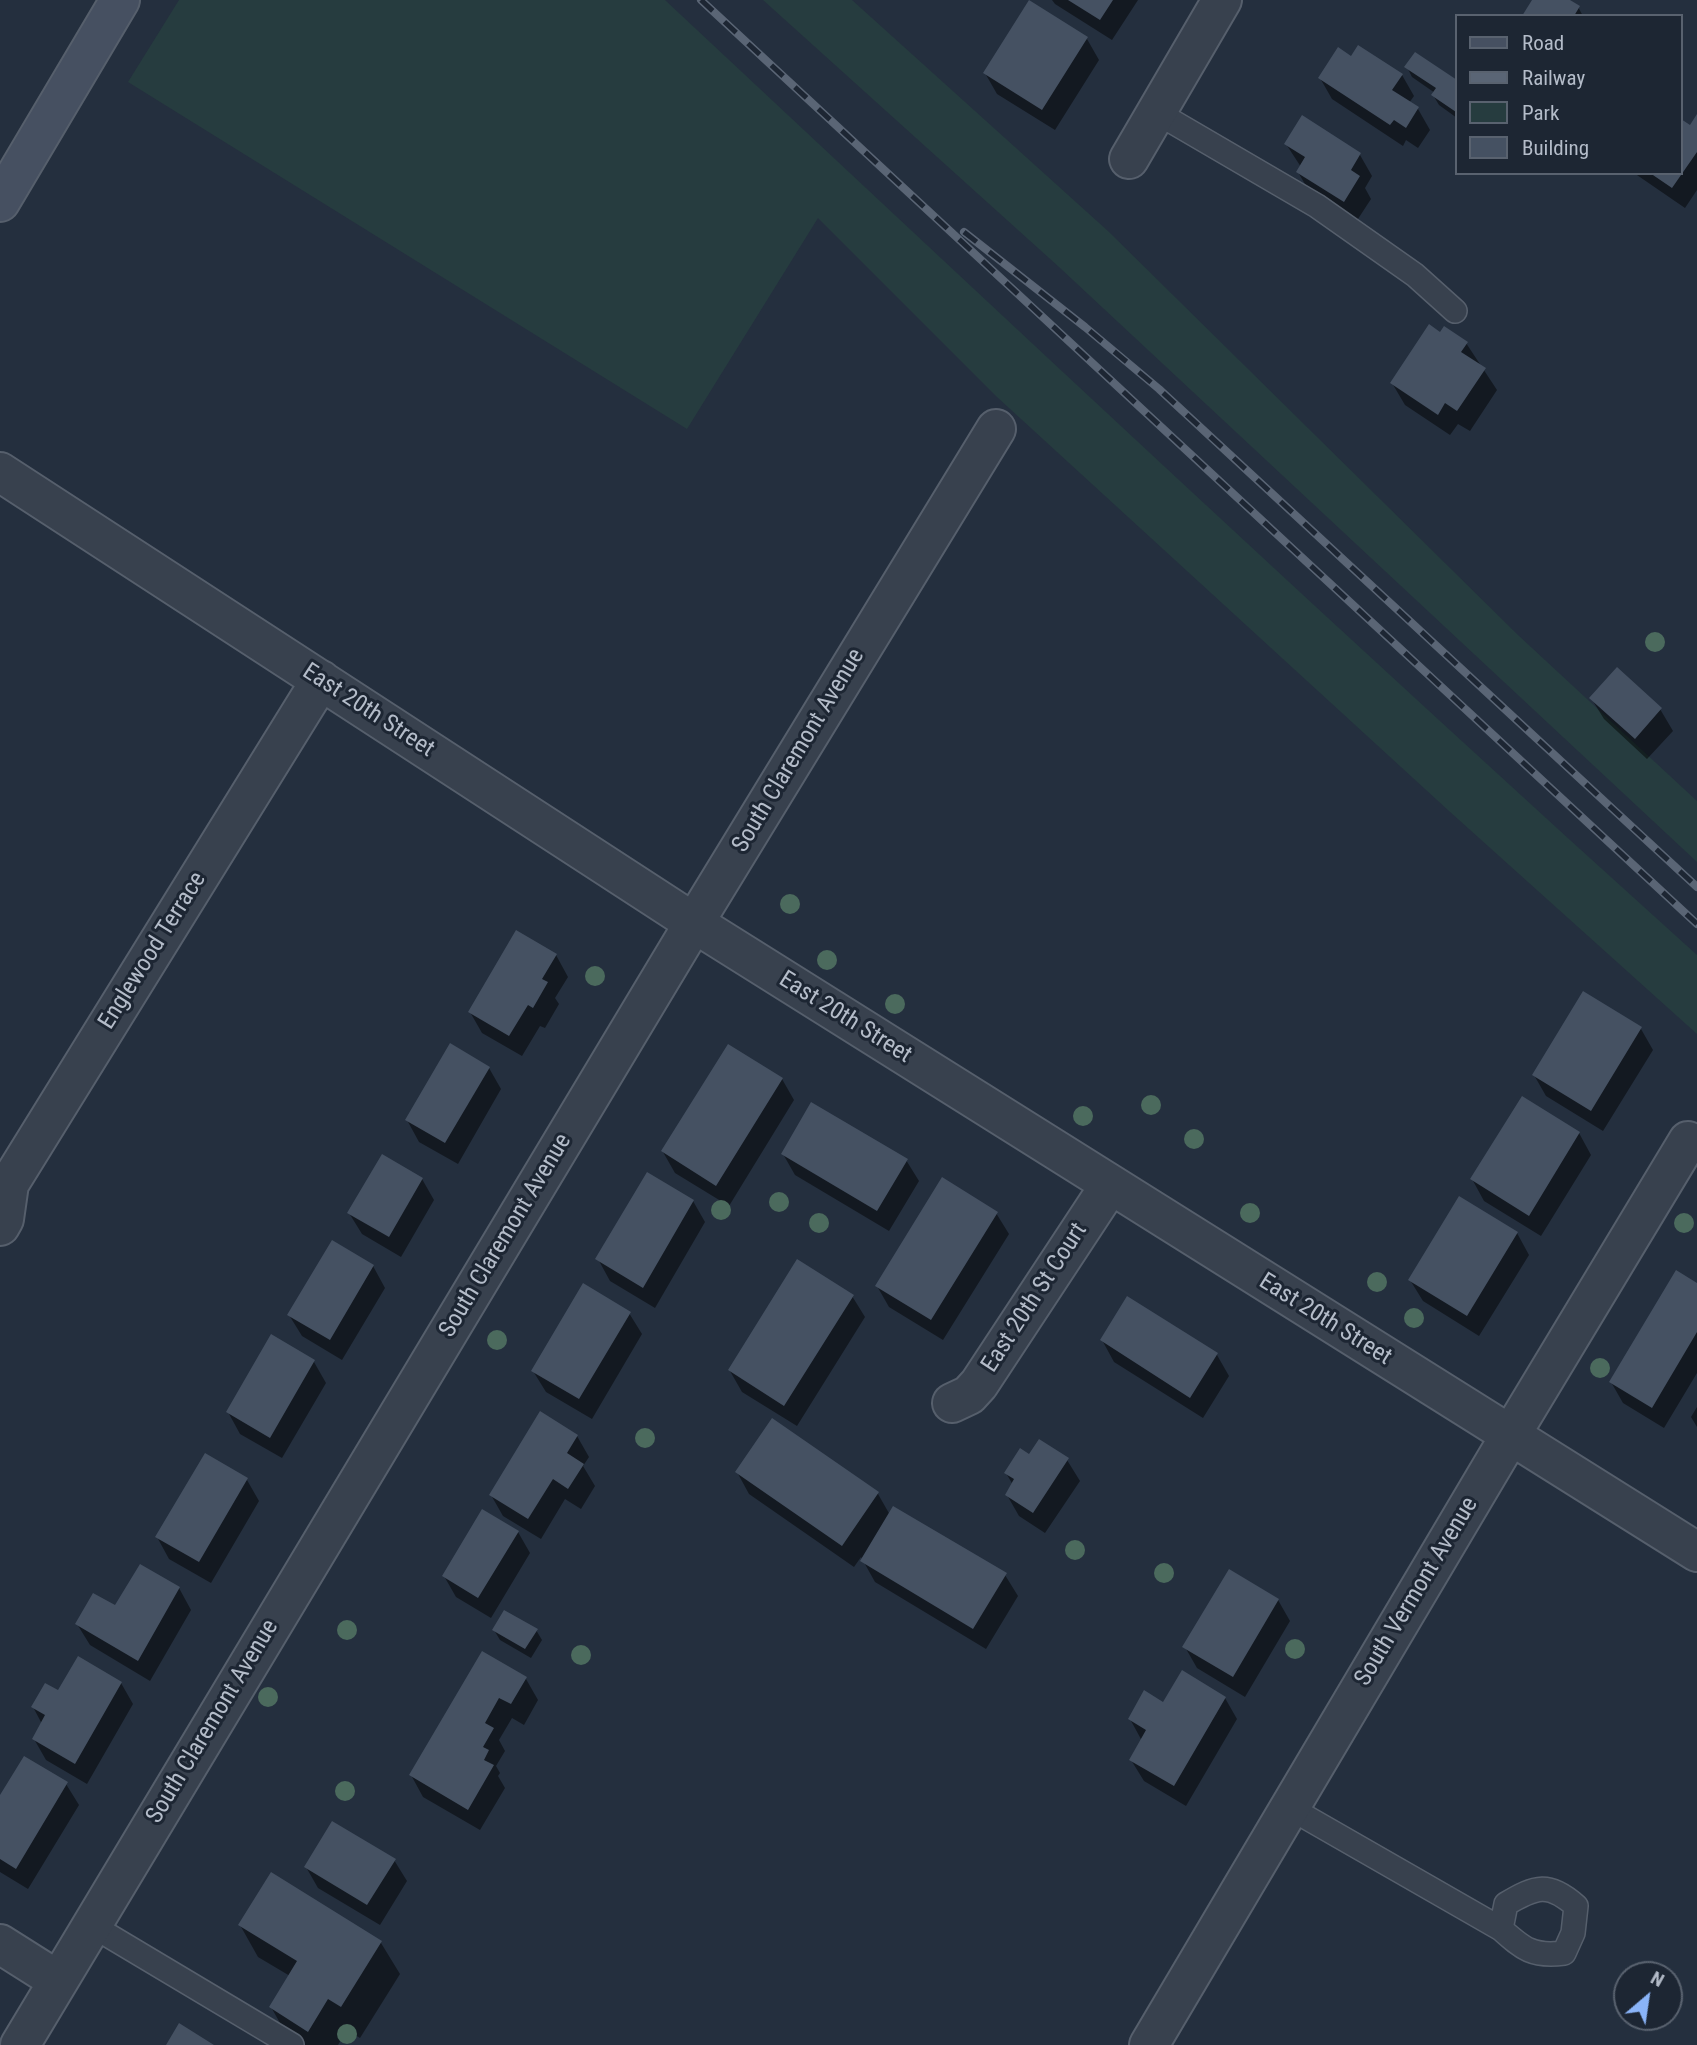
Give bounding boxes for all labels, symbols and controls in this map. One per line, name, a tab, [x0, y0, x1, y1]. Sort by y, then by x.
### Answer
legend	[1456, 14, 1683, 175]
text: Road	[1522, 31, 1564, 55]
text: Railway	[1522, 66, 1585, 90]
text: Park	[1522, 101, 1559, 125]
text: Building	[1522, 136, 1589, 160]
street label: South Claremont Avenue	[727, 644, 871, 858]
street label: East 20th Street	[297, 658, 439, 764]
street label: Englewood Terrace	[93, 867, 213, 1035]
street label: East 20th Street	[773, 966, 917, 1070]
street label: South Claremont Avenue	[434, 1129, 578, 1343]
street label: East 20th St Court	[976, 1218, 1094, 1378]
street label: East 20th Street	[1253, 1268, 1397, 1372]
street label: South Vermont Avenue	[1349, 1492, 1485, 1692]
street label: South Claremont Avenue	[141, 1615, 285, 1829]
north arrow	[1613, 1961, 1683, 2031]
text: N	[1647, 1966, 1668, 1992]

